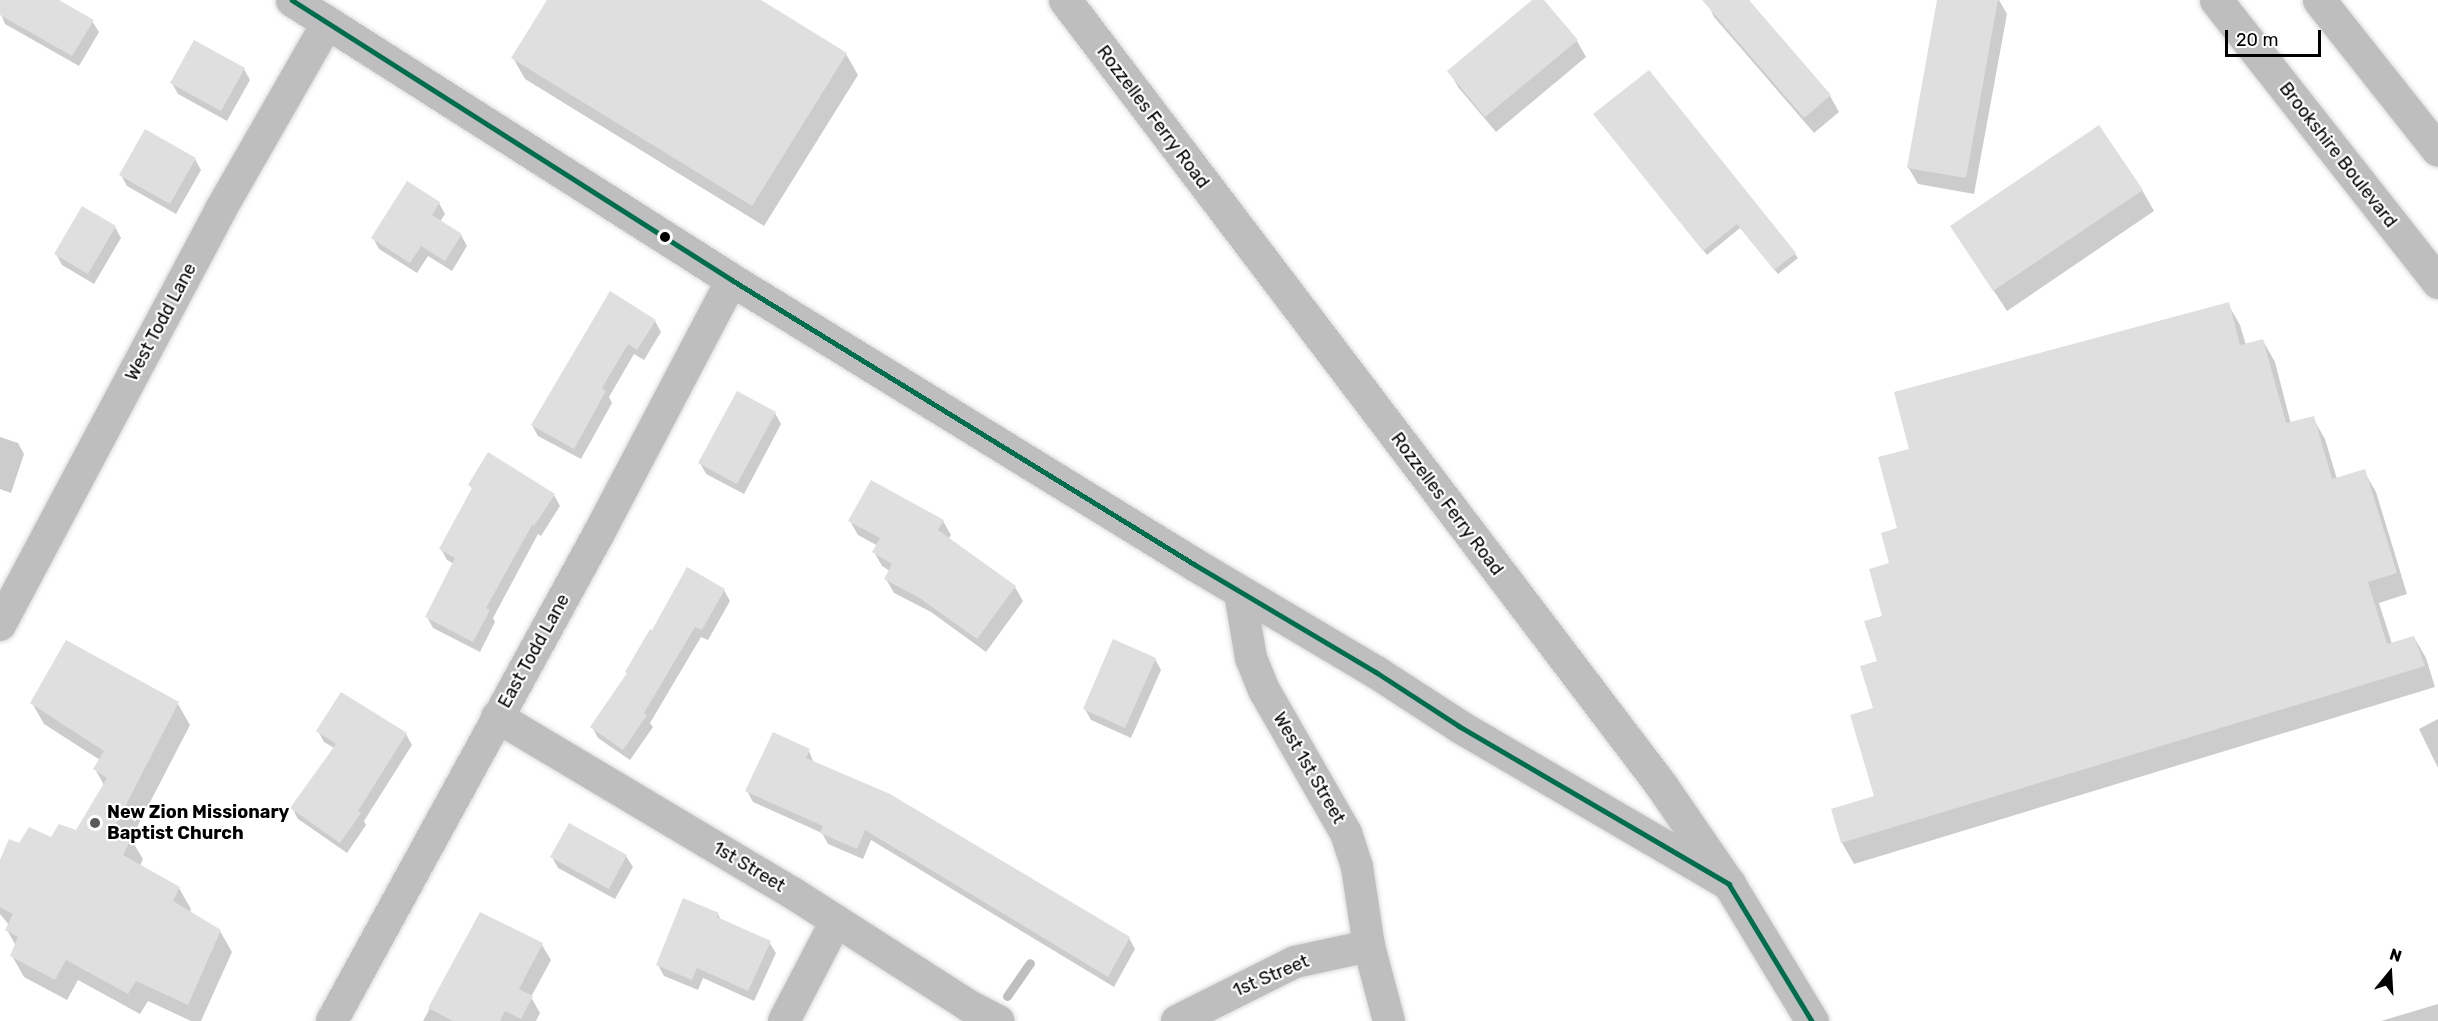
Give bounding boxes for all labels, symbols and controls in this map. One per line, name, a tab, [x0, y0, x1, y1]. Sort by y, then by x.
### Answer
scale bar	[2228, 18, 2324, 56]
text: 20 m	[2236, 29, 2278, 51]
street label: Rozzelles Ferry Road	[1092, 41, 1214, 193]
street label: Brookshire Boulevard	[2275, 78, 2401, 232]
unlabelled marker	[659, 231, 671, 243]
street label: West Todd Lane	[121, 259, 201, 385]
street label: Rozzelles Ferry Road	[1386, 428, 1508, 580]
street label: East Todd Lane	[494, 590, 574, 712]
street label: West 1st Street	[1268, 708, 1350, 828]
place label: New Zion Missionary Baptist Church	[107, 802, 290, 844]
marker: New Zion Missionary Baptist Church	[88, 816, 102, 830]
street label: 1st Street	[709, 837, 789, 897]
north arrow	[2360, 943, 2420, 1003]
text: N	[2387, 945, 2404, 966]
street label: 1st Street	[1230, 950, 1312, 1002]

